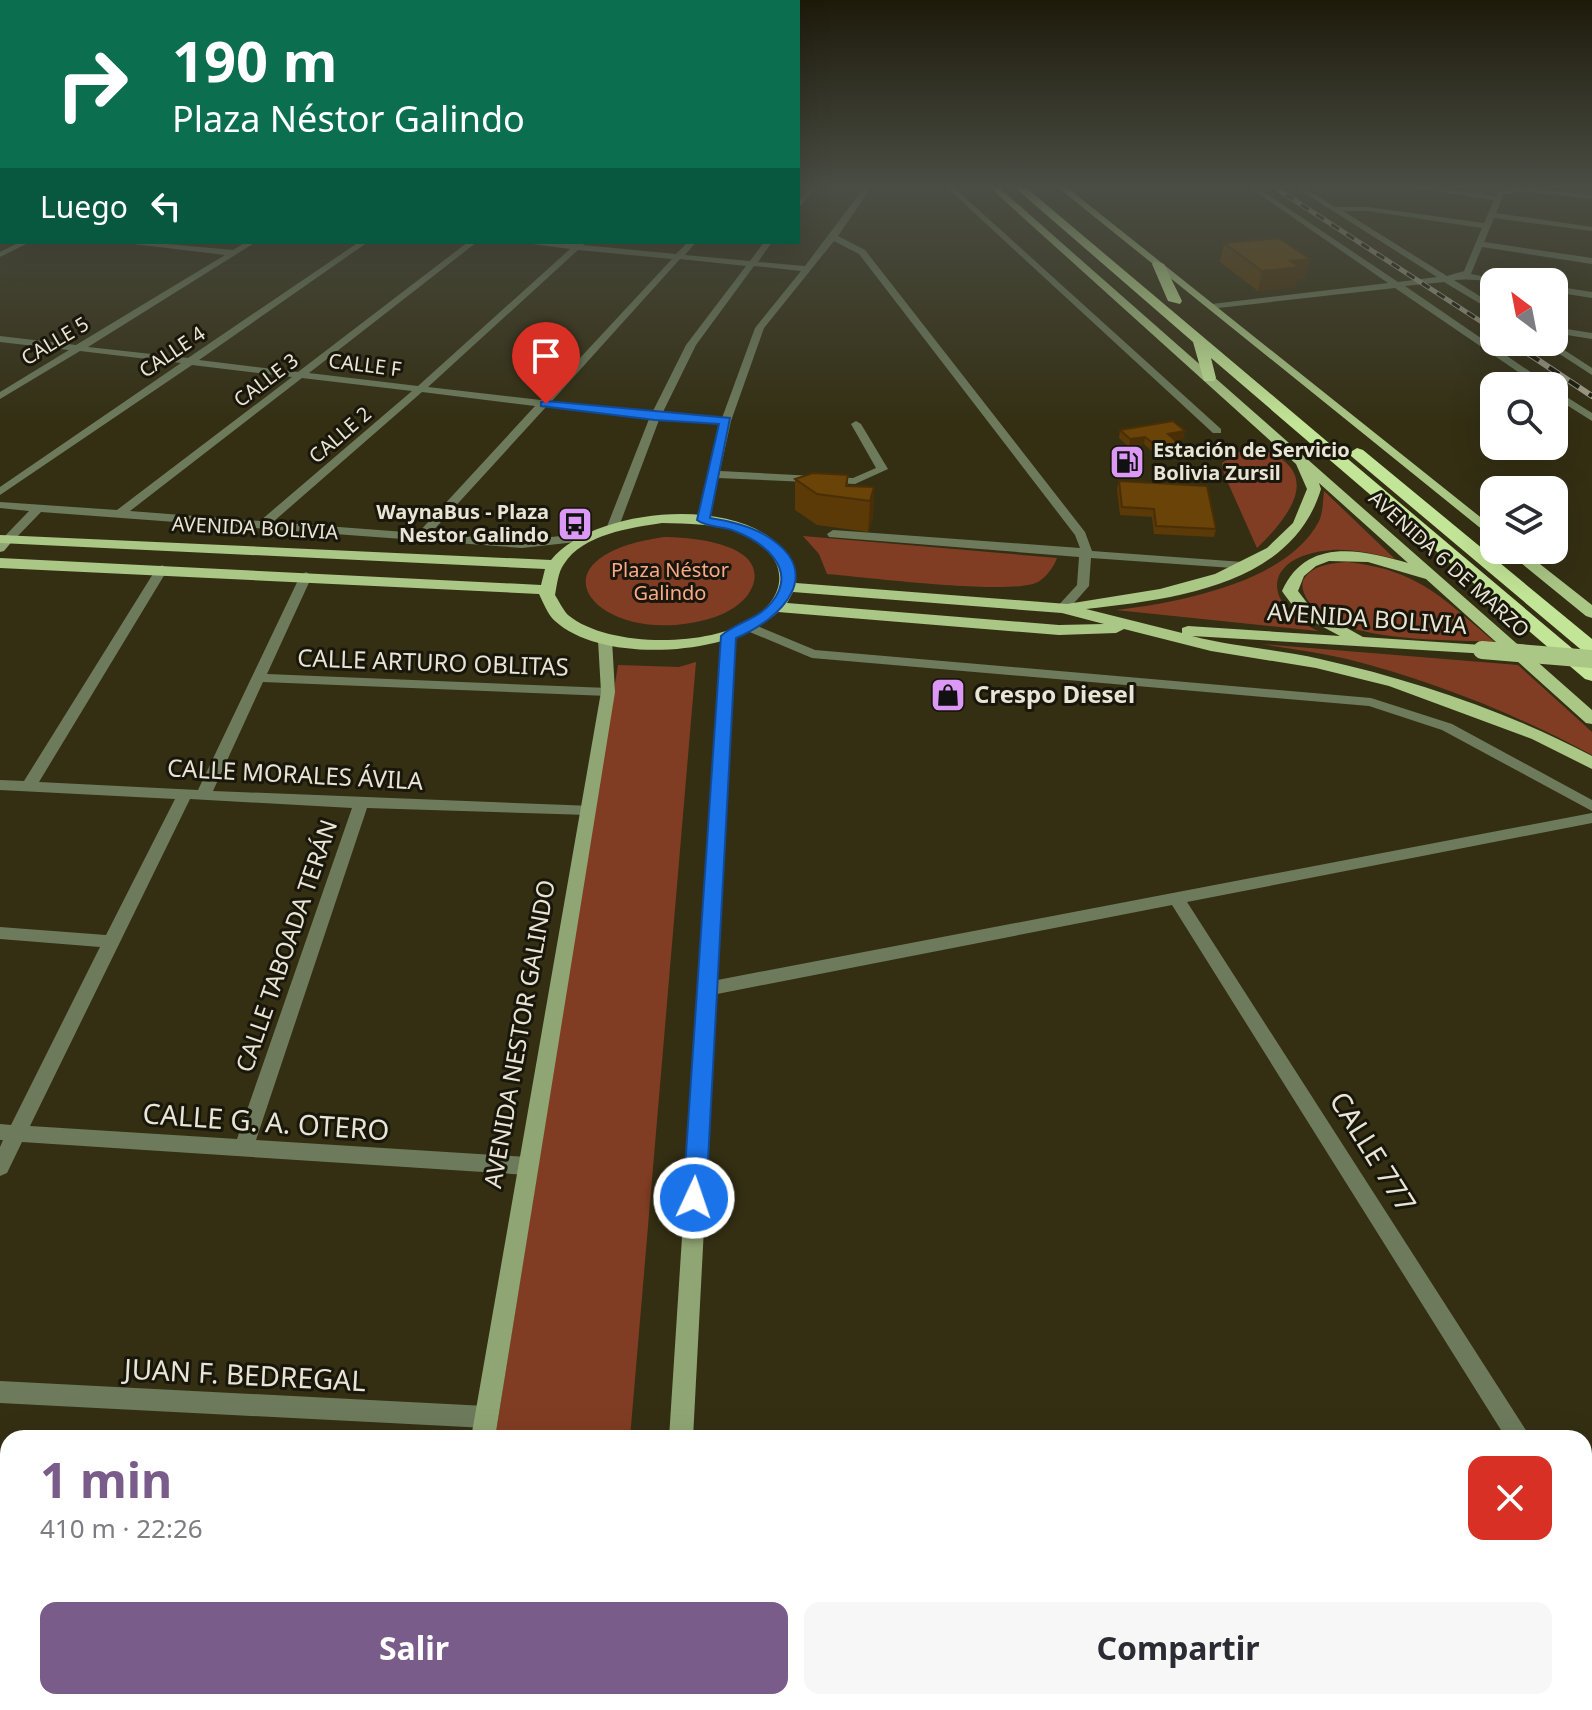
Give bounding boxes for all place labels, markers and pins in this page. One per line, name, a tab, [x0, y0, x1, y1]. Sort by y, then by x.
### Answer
pin	[512, 322, 580, 404]
place label: Estación de Servicio Bolivia Zursil	[1153, 436, 1350, 486]
fuel station icon: Estación de Servicio Bolivia Zursil	[1108, 443, 1146, 481]
place label: WaynaBus - Plaza Nestor Galindo	[376, 498, 549, 548]
bus stop icon: WaynaBus - Plaza Nestor Galindo	[556, 505, 594, 543]
shop icon: Crespo Diesel	[929, 676, 967, 714]
place label: Crespo Diesel	[974, 677, 1135, 710]

